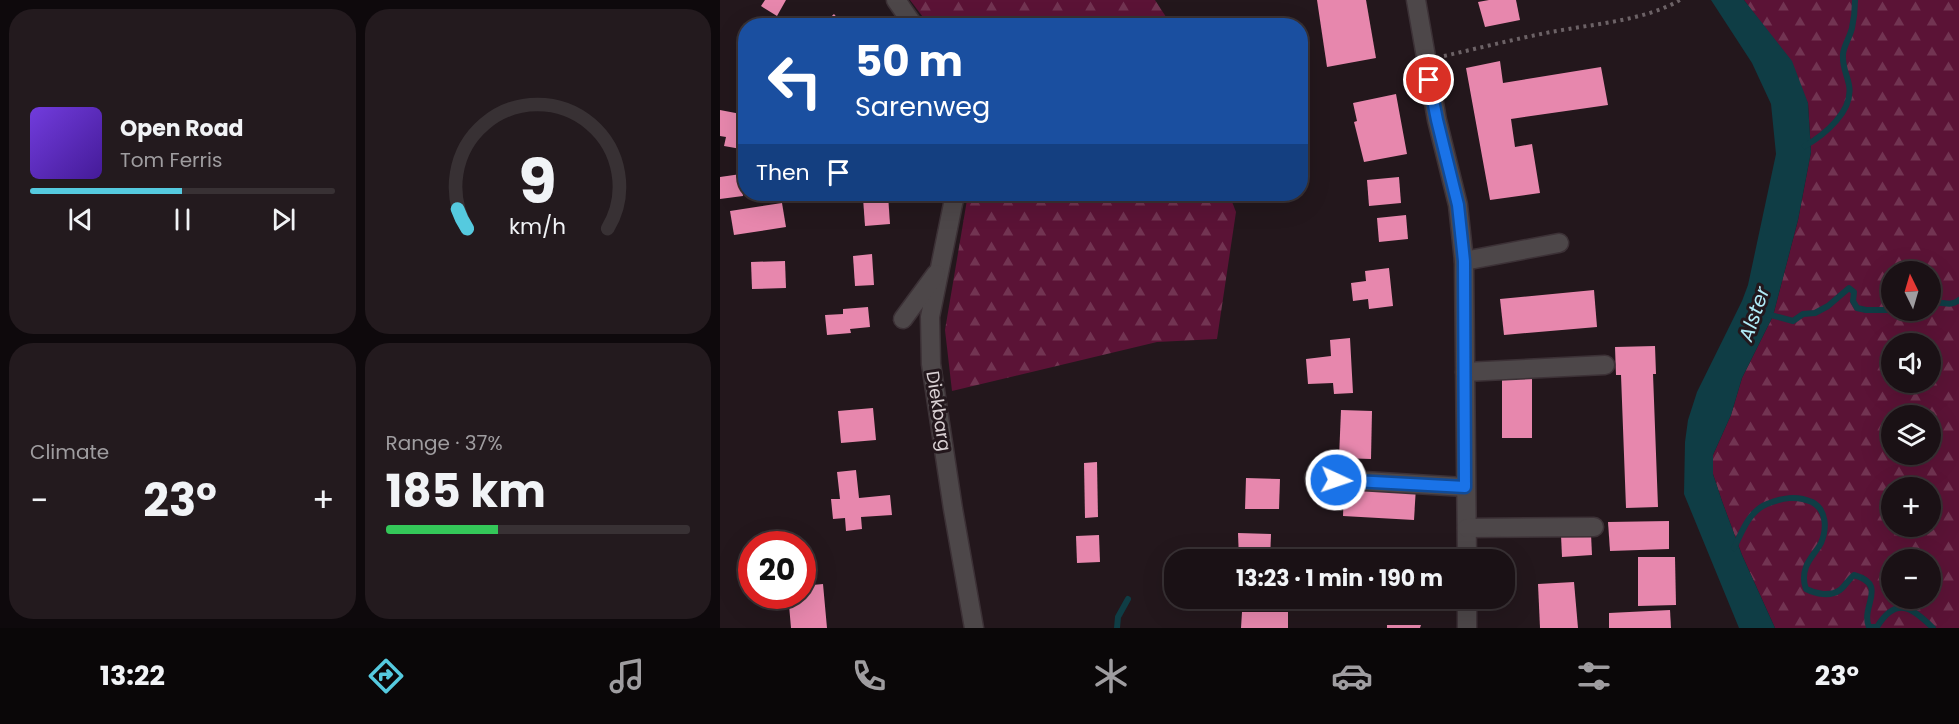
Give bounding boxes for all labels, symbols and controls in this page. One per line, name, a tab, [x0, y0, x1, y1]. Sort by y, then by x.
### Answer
text: 50 m	[855, 32, 963, 91]
icon: left	[756, 42, 834, 120]
pin	[1403, 54, 1454, 105]
icon: arrive	[1412, 63, 1445, 96]
text: Sarenweg	[855, 88, 990, 125]
text: Open Road	[120, 113, 244, 144]
text: 9	[519, 137, 557, 225]
text: Tom Ferris	[120, 146, 222, 174]
icon: arrive	[822, 156, 855, 189]
text: Then	[756, 157, 810, 188]
icon: previous	[64, 203, 97, 236]
icon: pause	[166, 203, 199, 236]
icon: next	[267, 203, 300, 236]
text: km/h	[509, 211, 566, 242]
north arrow	[1881, 261, 1941, 321]
map controls	[1881, 261, 1941, 609]
water label: Alster	[1731, 282, 1777, 346]
button: sound	[1881, 333, 1941, 393]
street label: Diekbarg	[920, 369, 958, 453]
button: layers	[1881, 405, 1941, 465]
text: Range · 37%	[386, 429, 503, 457]
text: Climate	[30, 438, 109, 466]
position arrow	[1304, 448, 1368, 512]
text: 185 km	[386, 460, 546, 523]
text: 23°	[143, 469, 217, 532]
text: −	[30, 477, 48, 524]
text: +	[312, 477, 335, 524]
button: +	[1881, 477, 1941, 537]
speed limit sign: 20	[738, 531, 816, 609]
button: −	[1881, 549, 1941, 609]
text: 13:23 · 1 min · 190 m	[1236, 563, 1443, 594]
icon: directions	[365, 655, 407, 697]
icon: music	[606, 655, 648, 697]
icon: phone	[848, 655, 890, 697]
icon: climate	[1090, 655, 1132, 697]
icon: car	[1331, 655, 1373, 697]
icon: filters	[1573, 655, 1615, 697]
text: 13:22	[100, 657, 165, 694]
text: 23°	[1815, 657, 1859, 694]

